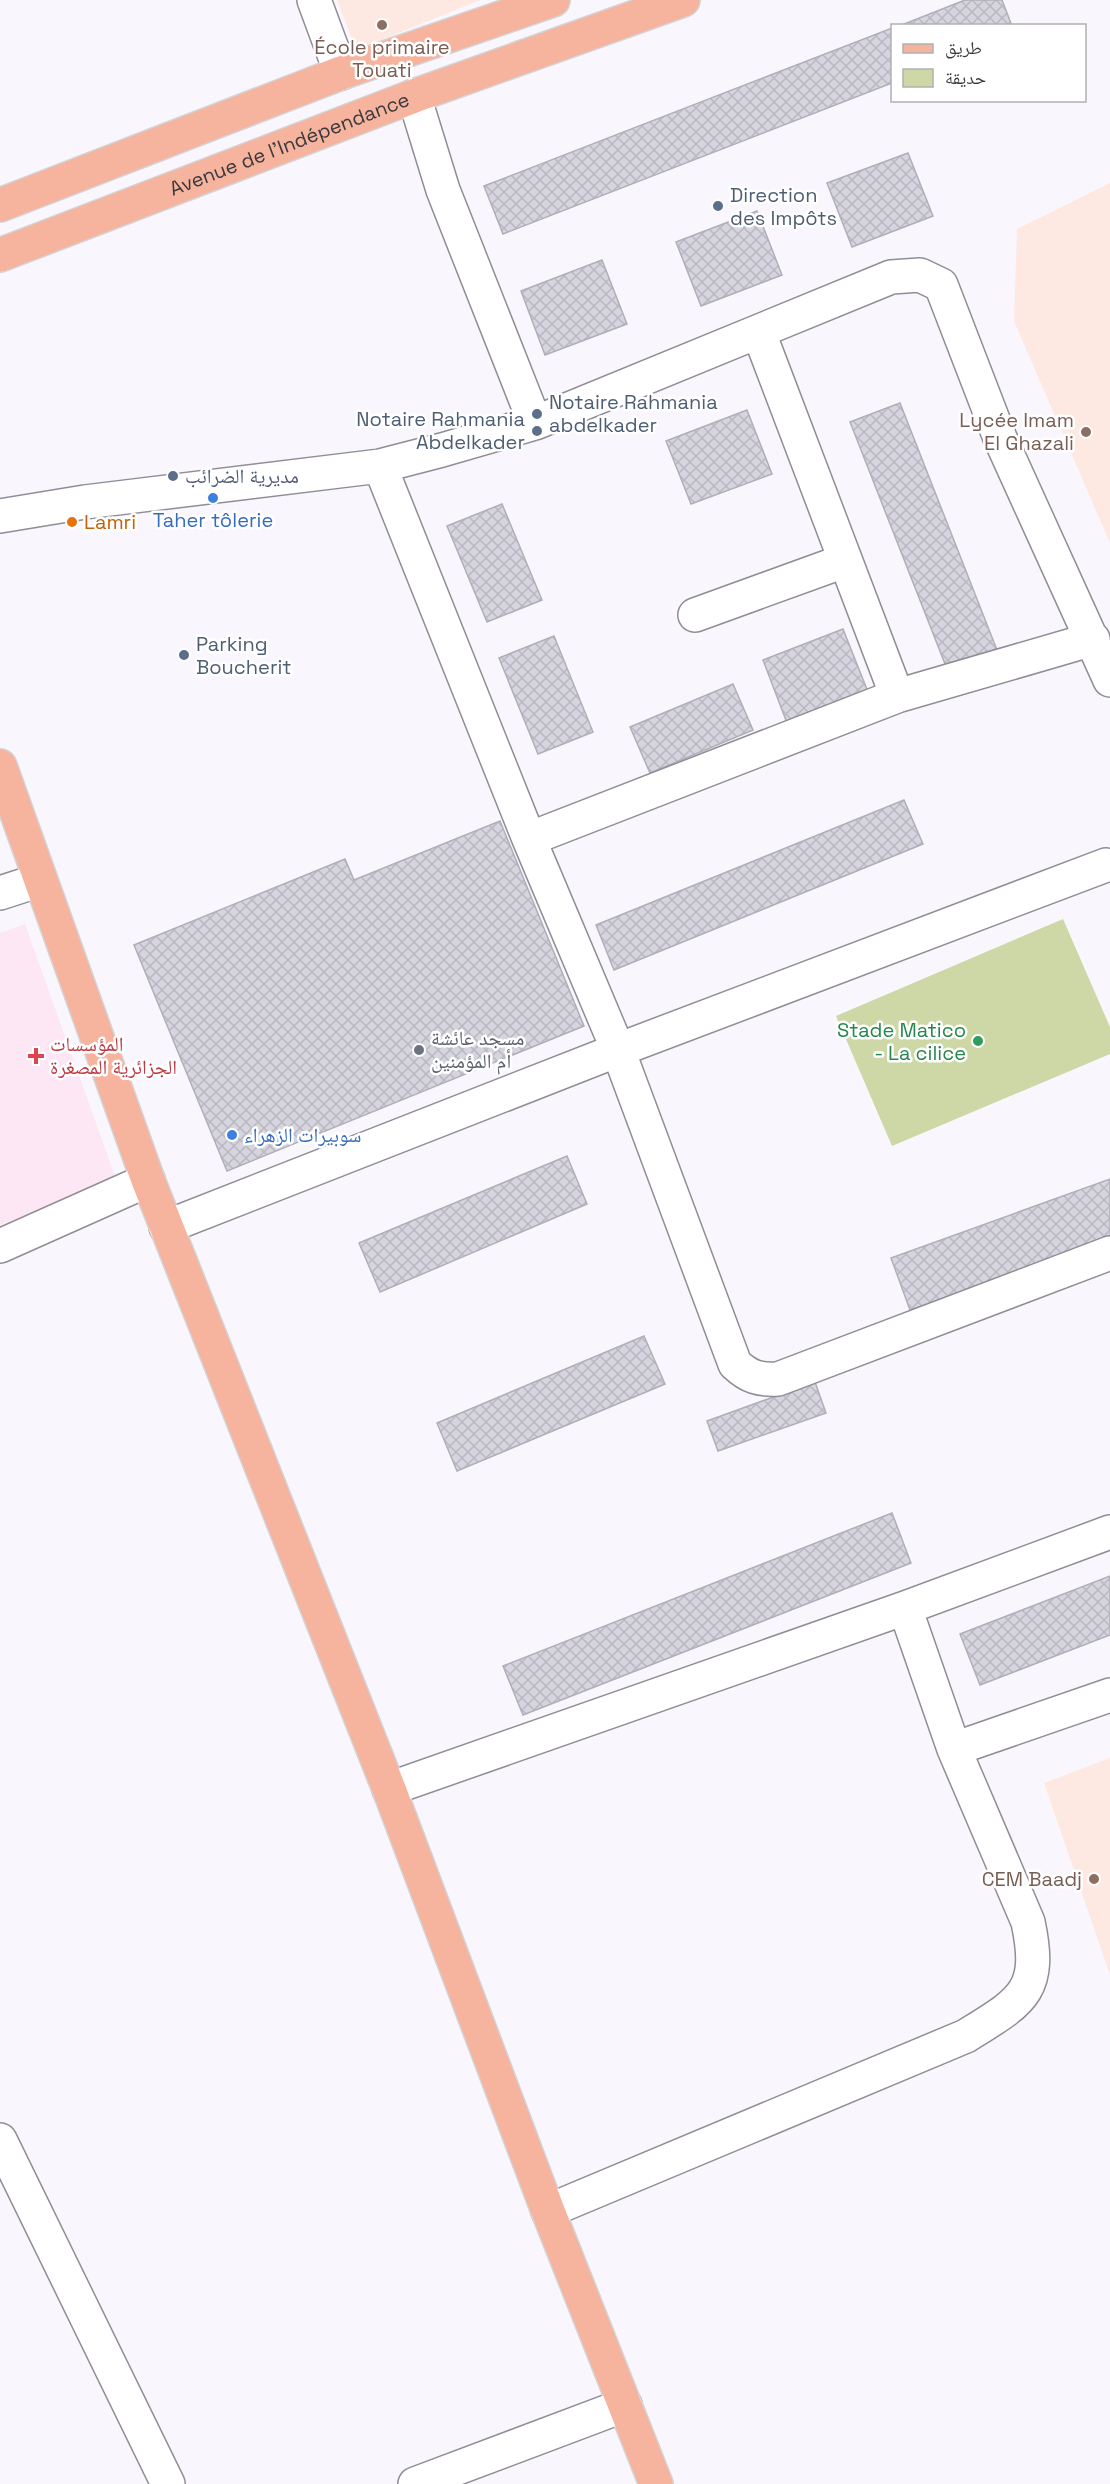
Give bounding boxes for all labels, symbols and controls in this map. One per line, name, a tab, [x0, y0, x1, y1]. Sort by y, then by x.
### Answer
marker: École primaire Touati	[375, 18, 389, 32]
legend	[891, 24, 1086, 102]
place label: École primaire Touati	[314, 34, 450, 83]
text: طريق	[945, 36, 982, 59]
text: حديقة	[945, 66, 986, 89]
street label: Avenue de l'Indépendance	[166, 86, 413, 202]
place label: Direction des Impôts	[730, 182, 837, 231]
marker: Direction des Impôts	[711, 199, 725, 213]
place label: Notaire Rahmania abdelkader	[549, 389, 718, 438]
place label: Notaire Rahmania Abdelkader	[356, 406, 525, 455]
marker: Notaire Rahmania abdelkader	[530, 407, 544, 421]
place label: Lycée Imam El Ghazali	[959, 407, 1074, 456]
marker: Notaire Rahmania Abdelkader	[530, 424, 544, 438]
marker: Lycée Imam El Ghazali	[1079, 425, 1093, 439]
place label: مديرية الضرائب	[185, 463, 299, 489]
marker: مديرية الضرائب	[166, 469, 180, 483]
marker: Taher tôlerie	[206, 491, 220, 505]
place label: Taher tôlerie	[153, 507, 273, 533]
place label: Lamri	[84, 509, 136, 535]
marker: Lamri	[65, 515, 79, 529]
place label: Parking Boucherit	[196, 631, 292, 680]
marker: Parking Boucherit	[177, 648, 191, 662]
place label: Stade Matico - La cilice	[837, 1017, 966, 1066]
place label: مسجد عائشة أم المؤمنين	[431, 1025, 524, 1075]
place label: المؤسسات الجزائرية المصغرة	[50, 1031, 177, 1080]
marker: Stade Matico - La cilice	[971, 1034, 985, 1048]
marker: مسجد عائشة أم المؤمنين	[412, 1043, 426, 1057]
marker: المؤسسات الجزائرية المصغرة	[27, 1047, 45, 1065]
place label: سوبيرات الزهراء	[244, 1122, 361, 1148]
marker: سوبيرات الزهراء	[225, 1128, 239, 1142]
place label: CEM Baadj	[982, 1866, 1082, 1892]
marker: CEM Baadj	[1087, 1872, 1101, 1886]

